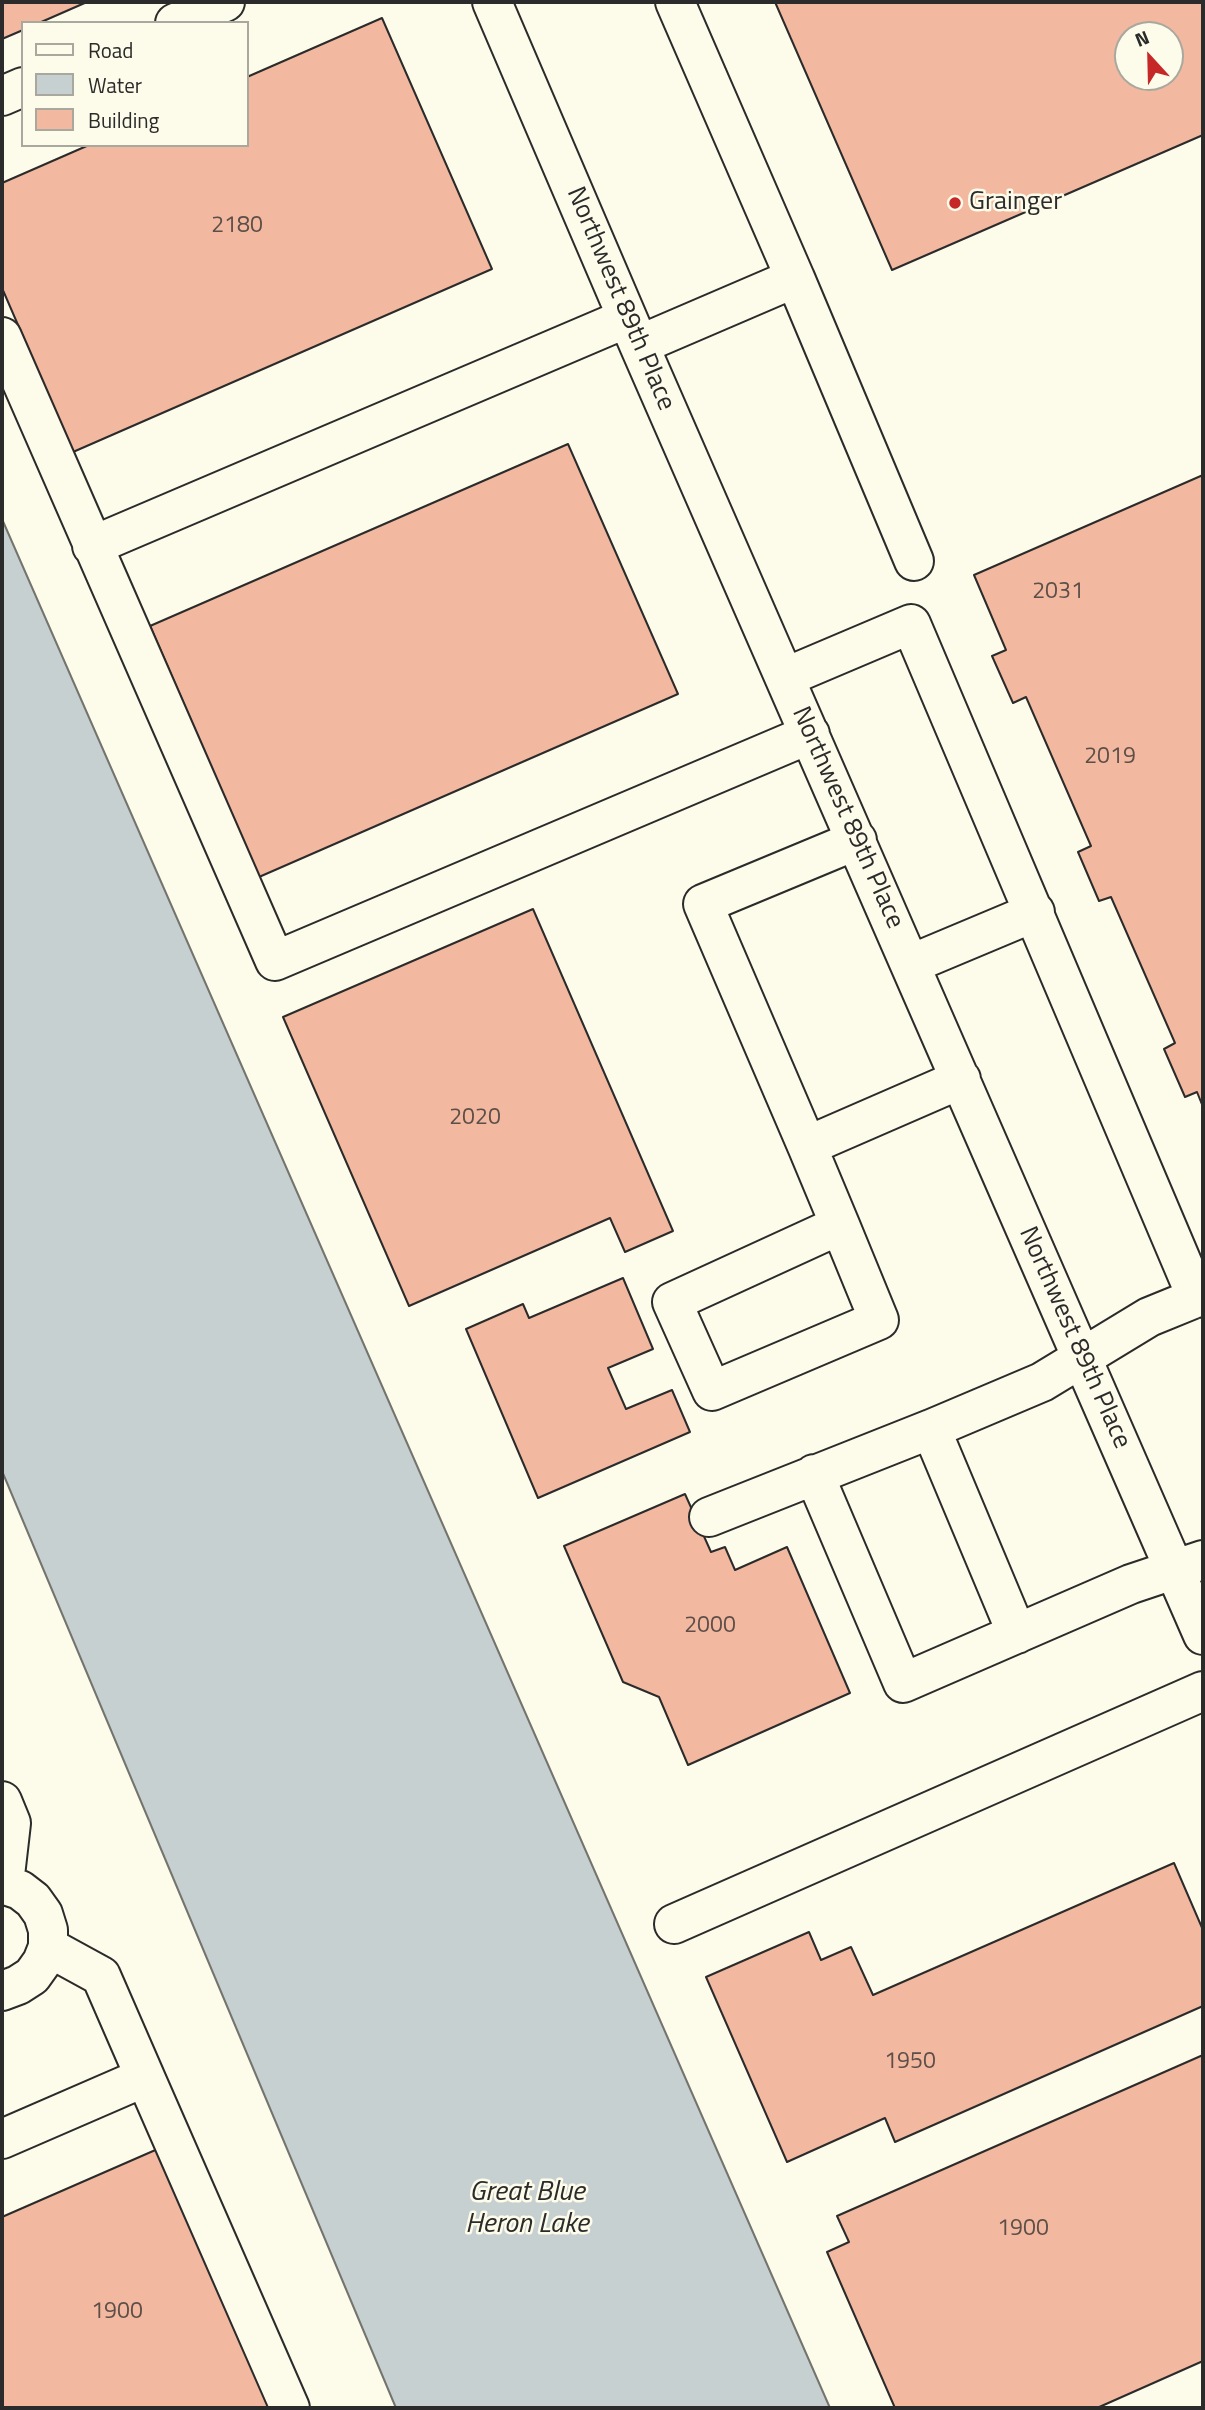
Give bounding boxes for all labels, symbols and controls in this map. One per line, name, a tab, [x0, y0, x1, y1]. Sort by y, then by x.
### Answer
legend	[21, 21, 248, 147]
north arrow	[1114, 21, 1184, 91]
text: N	[1130, 22, 1153, 54]
text: Road	[88, 34, 133, 66]
text: Water	[88, 69, 142, 101]
text: Building	[88, 104, 159, 136]
street label: Northwest 89th Place	[559, 183, 681, 415]
place label: Grainger	[969, 187, 1062, 219]
marker: Grainger	[947, 195, 963, 211]
house number: 2180	[211, 212, 263, 240]
house number: 2031	[1032, 578, 1084, 606]
street label: Northwest 89th Place	[784, 702, 910, 934]
house number: 2019	[1084, 743, 1136, 771]
house number: 2020	[449, 1104, 501, 1132]
street label: Northwest 89th Place	[1011, 1222, 1137, 1454]
house number: 2000	[684, 1612, 736, 1640]
house number: 1950	[884, 2048, 936, 2076]
water label: Great Blue Heron Lake	[465, 2176, 589, 2242]
house number: 1900	[997, 2215, 1049, 2243]
house number: 1900	[91, 2298, 143, 2326]

